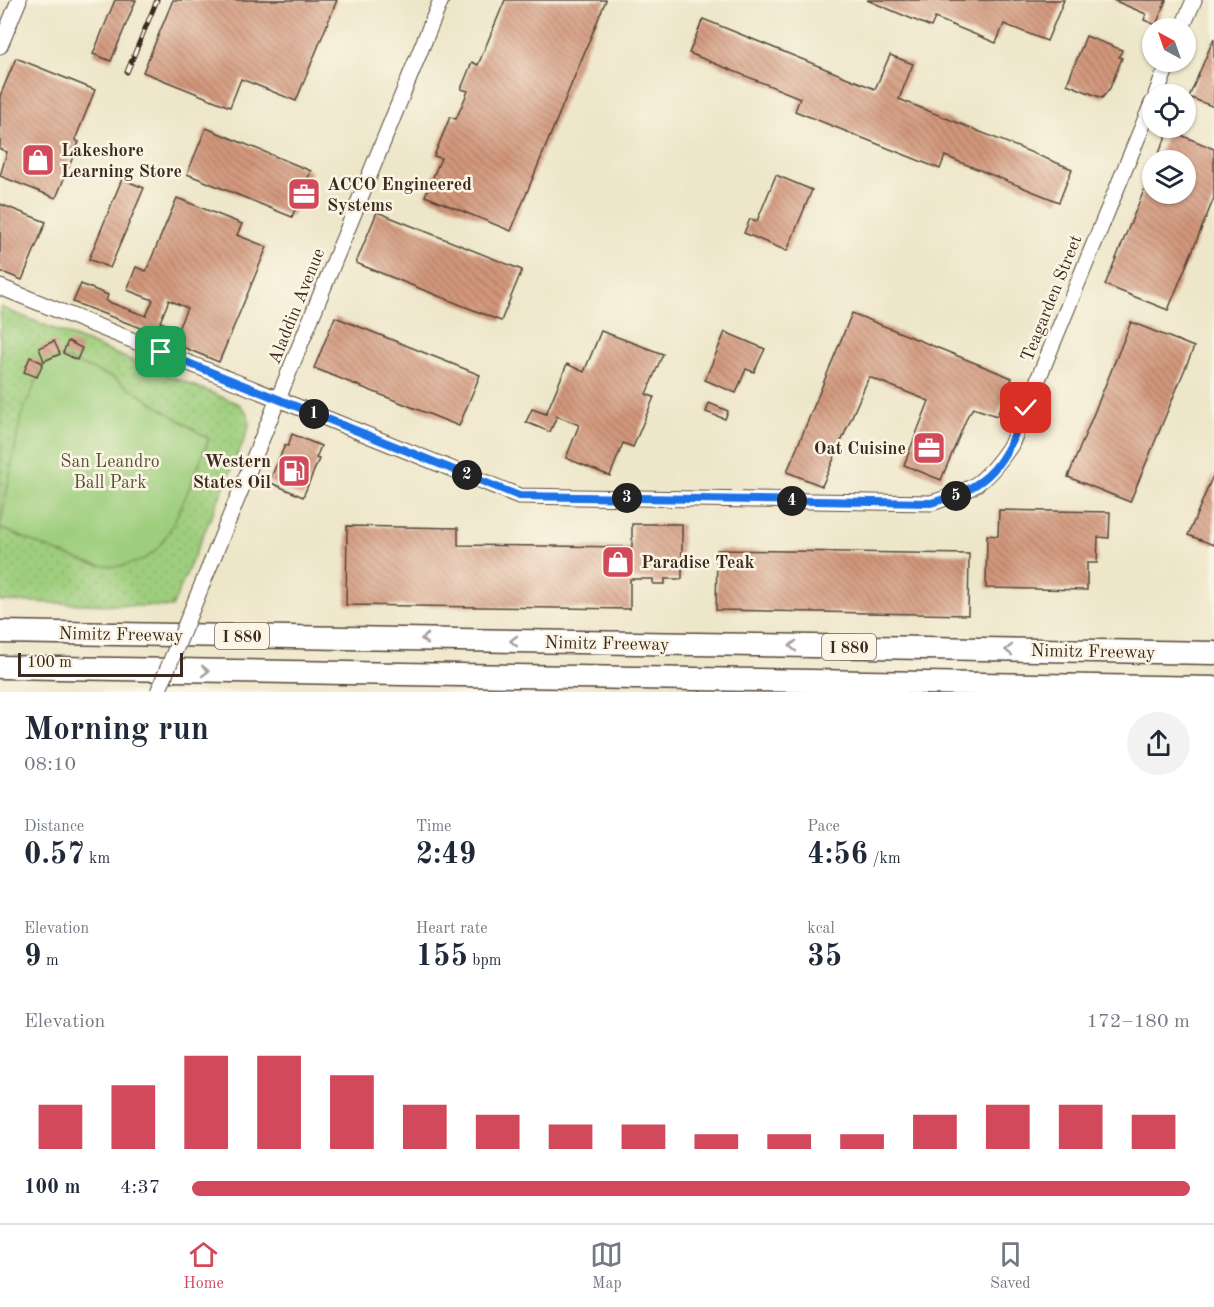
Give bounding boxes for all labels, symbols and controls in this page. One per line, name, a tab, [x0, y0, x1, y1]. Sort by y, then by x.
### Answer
north arrow	[1142, 18, 1196, 72]
map controls	[1142, 18, 1196, 204]
button: locate	[1142, 84, 1196, 138]
shop icon: Lakeshore Learning Store	[20, 142, 56, 178]
place label: Lakeshore Learning Store	[61, 142, 182, 181]
button: layers	[1142, 150, 1196, 204]
office icon: ACCO Engineered Systems	[286, 176, 322, 212]
place label: ACCO Engineered Systems	[327, 176, 472, 215]
street label: Teagarden Street	[1018, 232, 1086, 364]
street label: Aladdin Avenue	[266, 246, 328, 367]
pin	[135, 326, 186, 377]
icon: arrive	[144, 335, 177, 368]
pin	[1000, 382, 1051, 433]
icon: check	[1009, 391, 1042, 424]
pin: 1	[299, 399, 329, 429]
text: 1	[309, 406, 319, 422]
office icon: Oat Cuisine	[911, 430, 947, 466]
place label: Oat Cuisine	[814, 440, 906, 458]
park label: San Leandro Ball Park	[60, 453, 160, 492]
place label: Western States Oil	[193, 453, 271, 492]
fuel station icon: Western States Oil	[276, 453, 312, 489]
pin: 2	[452, 460, 482, 490]
text: 2	[462, 467, 472, 483]
pin: 5	[941, 481, 971, 511]
pin: 3	[612, 483, 642, 513]
pin: 4	[777, 486, 807, 516]
text: 5	[951, 488, 961, 504]
text: 3	[622, 490, 632, 506]
text: 4	[787, 493, 797, 509]
shop icon: Paradise Teak	[600, 544, 636, 580]
place label: Paradise Teak	[641, 554, 755, 572]
road number: I 880	[215, 623, 269, 649]
street label: Nimitz Freeway	[58, 625, 184, 645]
one-way arrow	[420, 633, 429, 646]
street label: Nimitz Freeway	[544, 634, 670, 654]
road number: I 880	[822, 634, 876, 660]
one-way arrow	[509, 635, 518, 647]
one-way arrow	[788, 640, 797, 652]
street label: Nimitz Freeway	[1030, 642, 1156, 662]
one-way arrow	[1004, 644, 1013, 656]
scale bar	[18, 650, 183, 678]
text: 100 m	[27, 655, 72, 671]
one-way arrow	[201, 665, 210, 677]
button: share	[1127, 712, 1190, 775]
text: Morning run	[24, 714, 209, 747]
text: 08:10	[24, 755, 76, 775]
text: Distance	[24, 819, 84, 835]
text: Time	[416, 819, 451, 835]
text: Pace	[807, 819, 840, 835]
text: 0.57	[24, 840, 85, 870]
text: 2:49	[416, 840, 476, 870]
text: 4:56	[807, 840, 868, 870]
text: km	[85, 851, 110, 867]
text: /km	[868, 851, 901, 867]
text: Elevation	[24, 921, 89, 937]
text: Heart rate	[416, 921, 488, 937]
text: kcal	[807, 921, 835, 937]
text: 9	[24, 942, 41, 972]
text: 155	[416, 942, 468, 972]
text: 35	[807, 942, 842, 972]
text: m	[41, 953, 59, 969]
text: bpm	[468, 953, 502, 969]
text: Elevation	[24, 1012, 105, 1032]
text: 172–180 m	[1087, 1012, 1190, 1032]
text: 100 m	[24, 1178, 80, 1198]
text: 4:37	[120, 1178, 160, 1198]
tab: Home	[183, 1238, 224, 1294]
tab: Map	[590, 1238, 623, 1294]
tab: Saved	[990, 1238, 1031, 1294]

